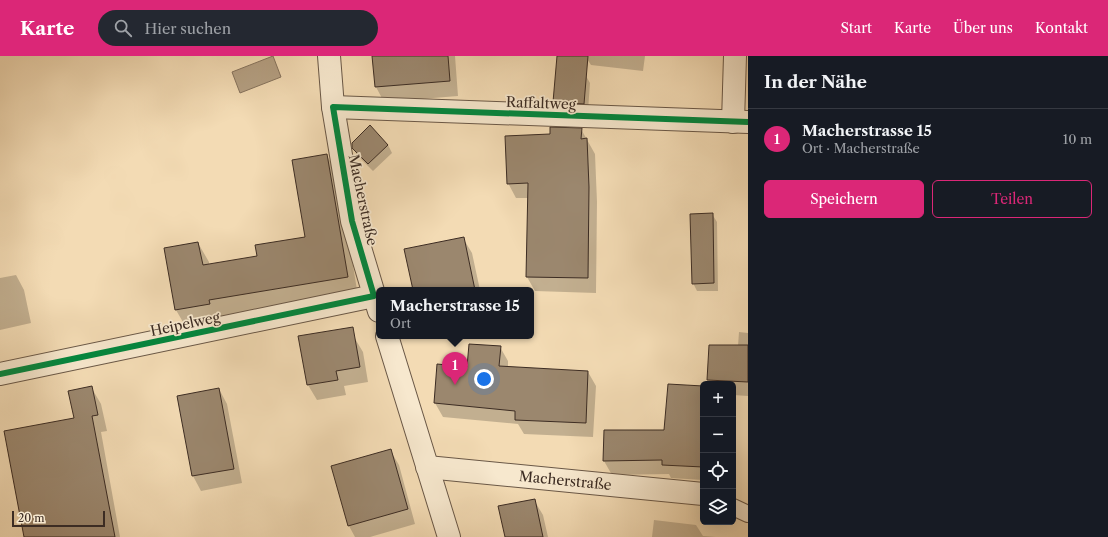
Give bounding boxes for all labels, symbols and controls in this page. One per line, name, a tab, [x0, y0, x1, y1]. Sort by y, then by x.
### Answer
search box	[98, 10, 378, 46]
text: Karte	[20, 17, 74, 40]
icon: search	[112, 17, 134, 39]
text: Hier suchen	[144, 19, 231, 38]
text: Start	[840, 19, 872, 37]
text: Karte	[894, 19, 931, 37]
text: Über uns	[953, 19, 1013, 37]
text: Kontakt	[1035, 19, 1088, 37]
text: In der Nähe	[764, 72, 867, 92]
street label: Raffaltweg	[506, 93, 577, 113]
text: Macherstrasse 15	[802, 121, 932, 140]
text: 1	[774, 131, 780, 147]
text: 10 m	[1063, 131, 1092, 147]
text: Ort · Macherstraße	[802, 140, 920, 156]
street label: Macherstraße	[345, 153, 382, 248]
button: Speichern	[764, 180, 924, 218]
button: Teilen	[932, 180, 1092, 218]
popup	[376, 287, 534, 339]
text: Macherstrasse 15	[390, 296, 520, 315]
street label: Heipelweg	[149, 308, 222, 340]
text: Ort	[390, 315, 411, 331]
pin: 1	[442, 352, 468, 385]
your location	[474, 369, 494, 389]
map controls	[700, 381, 736, 525]
button: +	[700, 381, 736, 417]
button: −	[700, 417, 736, 453]
button: locate	[700, 453, 736, 489]
street label: Macherstraße	[518, 467, 613, 494]
button: layers	[700, 489, 736, 525]
scale bar	[12, 509, 105, 528]
text: 20 m	[18, 511, 44, 525]

